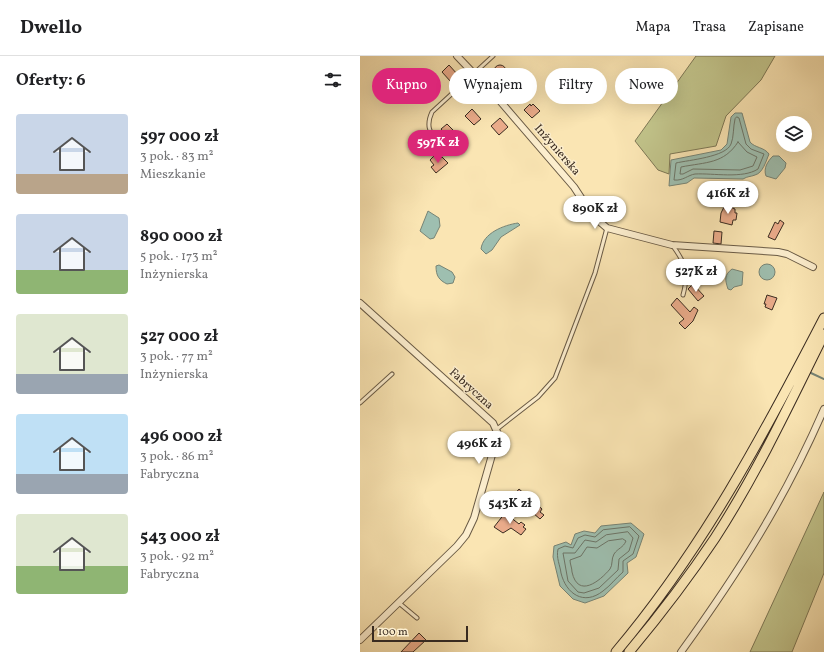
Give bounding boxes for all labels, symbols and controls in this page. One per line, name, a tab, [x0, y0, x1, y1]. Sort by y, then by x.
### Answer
text: Dwello	[20, 15, 82, 41]
text: Mapa	[636, 18, 671, 37]
text: Trasa	[693, 18, 726, 37]
text: Zapisane	[748, 18, 804, 37]
chip: Kupno	[372, 68, 441, 104]
chip: Wynajem	[449, 68, 537, 104]
chip: Filtry	[545, 68, 607, 104]
chip: Nowe	[615, 68, 678, 104]
text: Oferty: 6	[16, 69, 86, 92]
icon: filters	[322, 69, 344, 91]
map controls	[776, 116, 812, 152]
button: layers	[776, 116, 812, 152]
street label: Inżynierska	[530, 121, 584, 179]
text: 597 000 zł	[140, 125, 219, 148]
icon: home	[48, 130, 96, 178]
pin: 597K zł	[401, 130, 475, 164]
text: 597K zł	[417, 134, 459, 152]
text: 3 pok. · 83 m²	[140, 148, 214, 166]
text: Mieszkanie	[140, 166, 206, 184]
pin: 416K zł	[691, 181, 765, 215]
text: 416K zł	[706, 185, 750, 203]
pin: 890K zł	[558, 196, 632, 230]
text: 890K zł	[572, 200, 618, 218]
text: 890 000 zł	[140, 225, 222, 248]
icon: home	[48, 230, 96, 278]
text: 5 pok. · 173 m²	[140, 248, 218, 266]
pin: 527K zł	[659, 259, 733, 293]
text: 527K zł	[675, 263, 717, 281]
text: Inżynierska	[140, 266, 208, 284]
text: 527 000 zł	[140, 325, 218, 348]
icon: home	[48, 330, 96, 378]
text: 3 pok. · 77 m²	[140, 348, 213, 366]
street label: Fabryczna	[445, 365, 497, 413]
text: Inżynierska	[140, 366, 208, 384]
text: 496 000 zł	[140, 425, 222, 448]
icon: home	[48, 430, 96, 478]
pin: 496K zł	[442, 431, 516, 465]
text: 496K zł	[456, 435, 502, 453]
text: 3 pok. · 86 m²	[140, 448, 214, 466]
text: Fabryczna	[140, 466, 199, 484]
pin: 543K zł	[473, 491, 547, 525]
text: 543K zł	[488, 495, 532, 513]
text: 543 000 zł	[140, 525, 220, 548]
icon: home	[48, 530, 96, 578]
text: 3 pok. · 92 m²	[140, 548, 214, 566]
text: Fabryczna	[140, 566, 199, 584]
scale bar	[372, 624, 468, 643]
text: 100 m	[378, 625, 408, 640]

